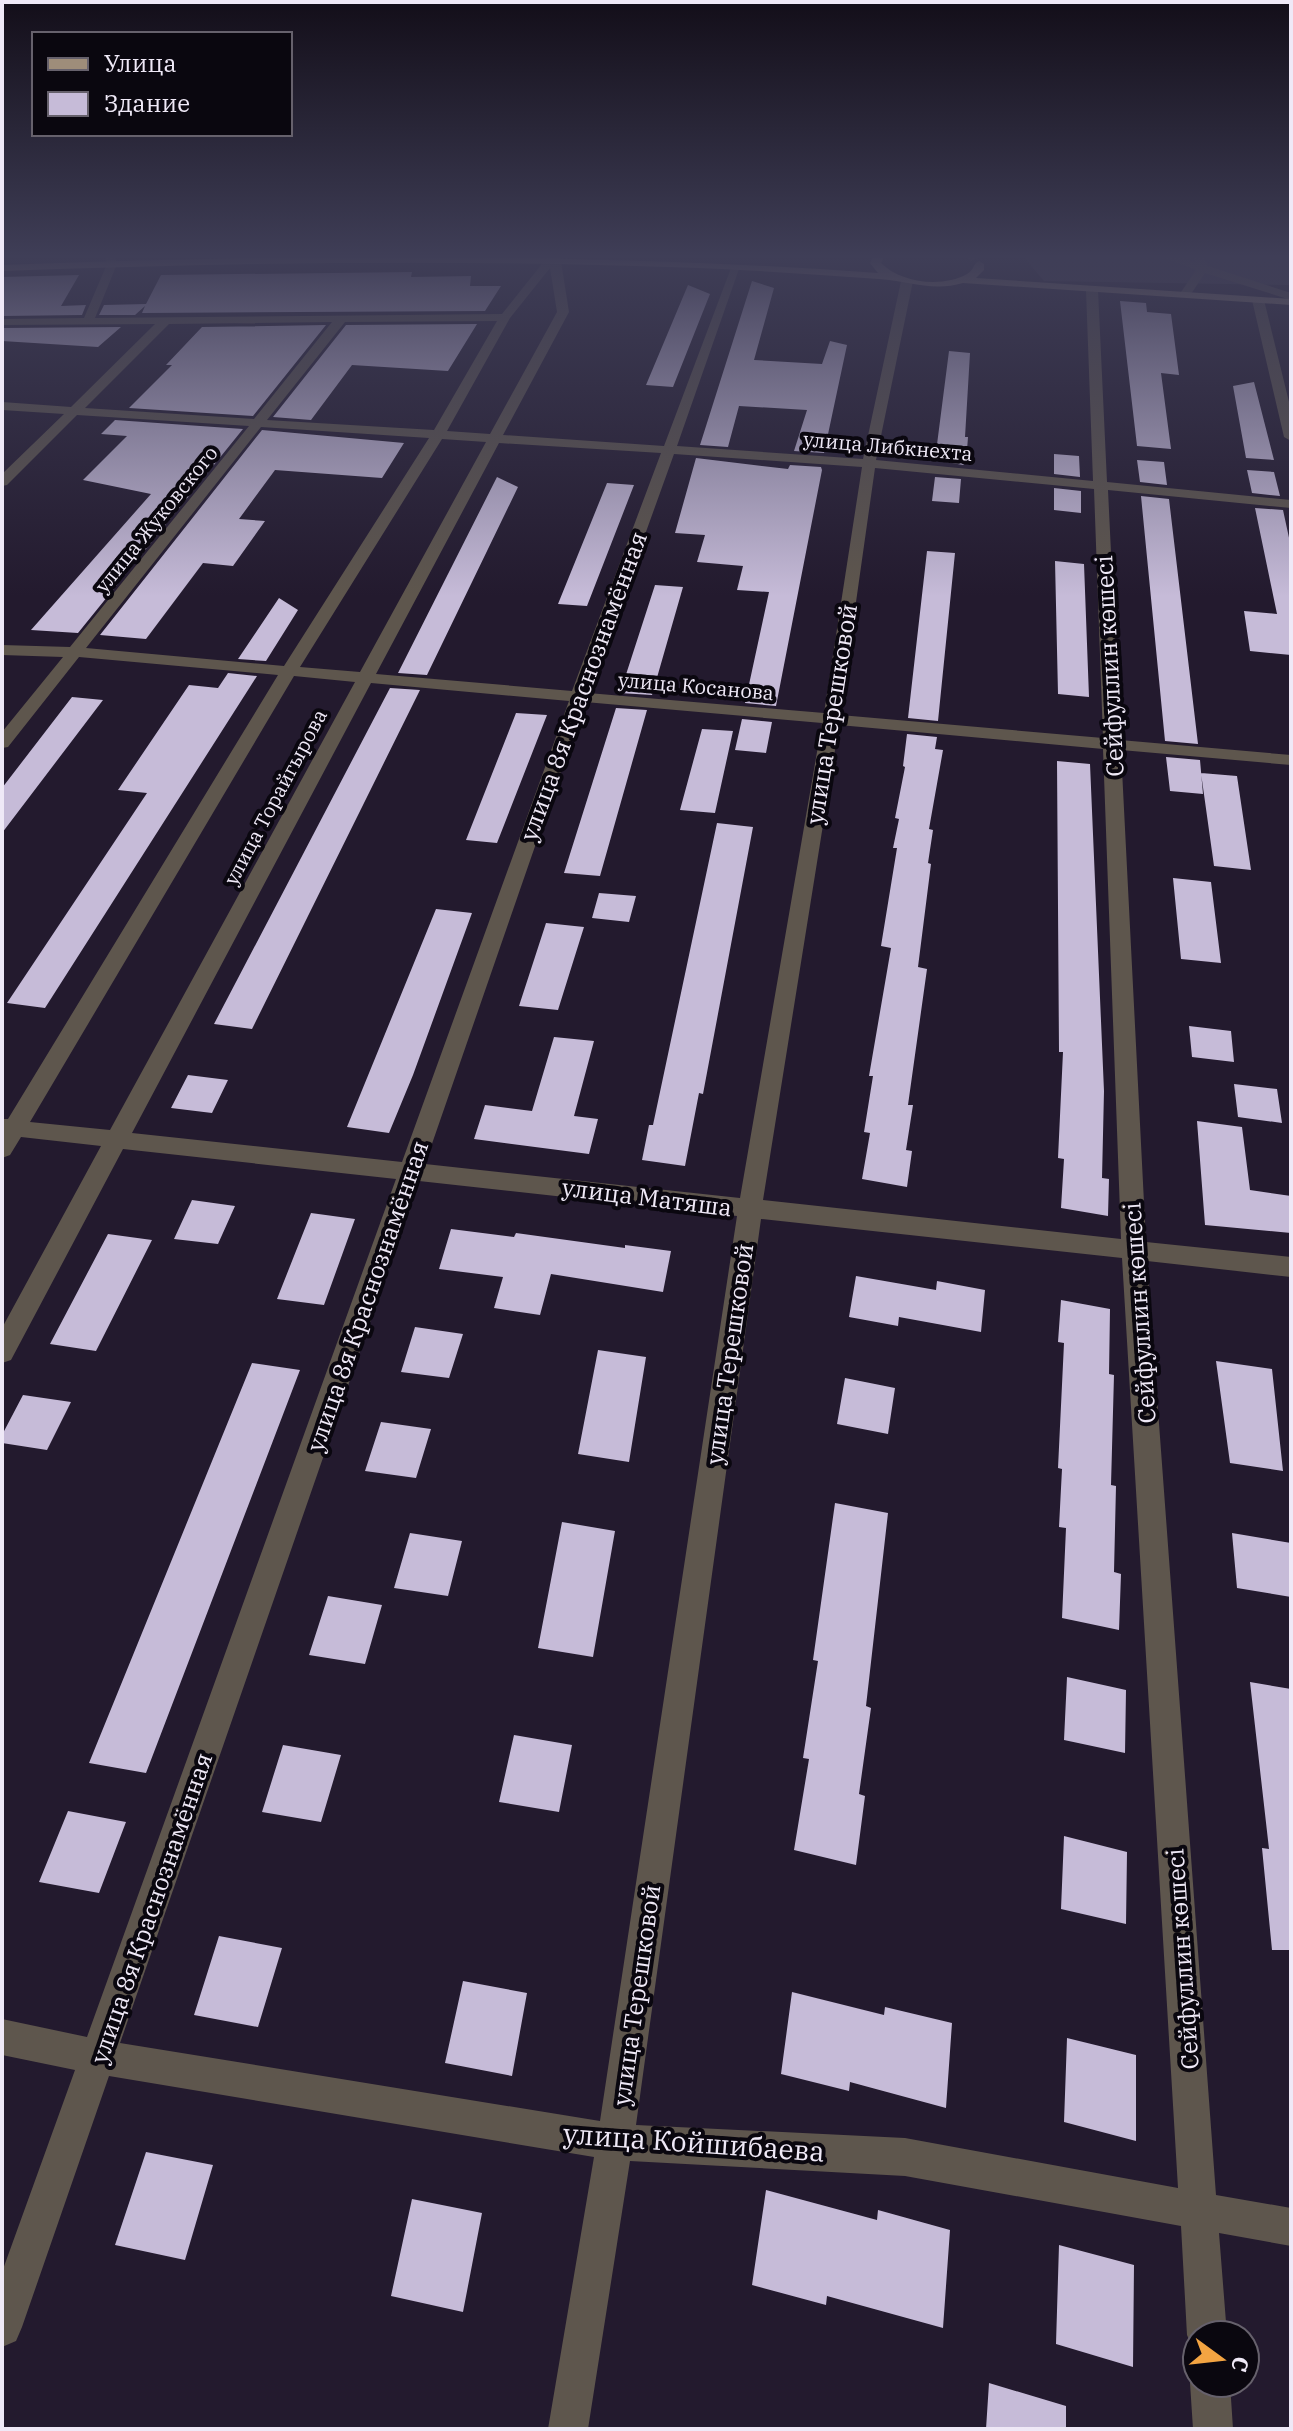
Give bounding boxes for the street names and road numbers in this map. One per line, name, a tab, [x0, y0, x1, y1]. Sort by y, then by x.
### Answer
street label: улица Либкнехта	[802, 425, 974, 467]
street label: улица Жуковского	[88, 440, 224, 598]
street label: улица 8я Краснознамённая	[512, 527, 654, 845]
street label: Сейфуллин көшесі	[1087, 555, 1131, 777]
street label: улица Терешковой	[798, 601, 864, 827]
street label: улица Косанова	[617, 666, 775, 706]
street label: улица Торайгырова	[217, 704, 333, 890]
street label: улица 8я Краснознамённая	[299, 1136, 435, 1456]
street label: улица Матяша	[560, 1171, 734, 1223]
street label: Сейфуллин көшесі	[1115, 1201, 1163, 1425]
street label: улица Терешковой	[698, 1241, 760, 1467]
street label: улица 8я Краснознамённая	[83, 1748, 219, 2068]
street label: Сейфуллин көшесі	[1158, 1847, 1206, 2071]
street label: улица Терешковой	[605, 1882, 667, 2108]
street label: улица Койшибаева	[562, 2114, 826, 2170]

